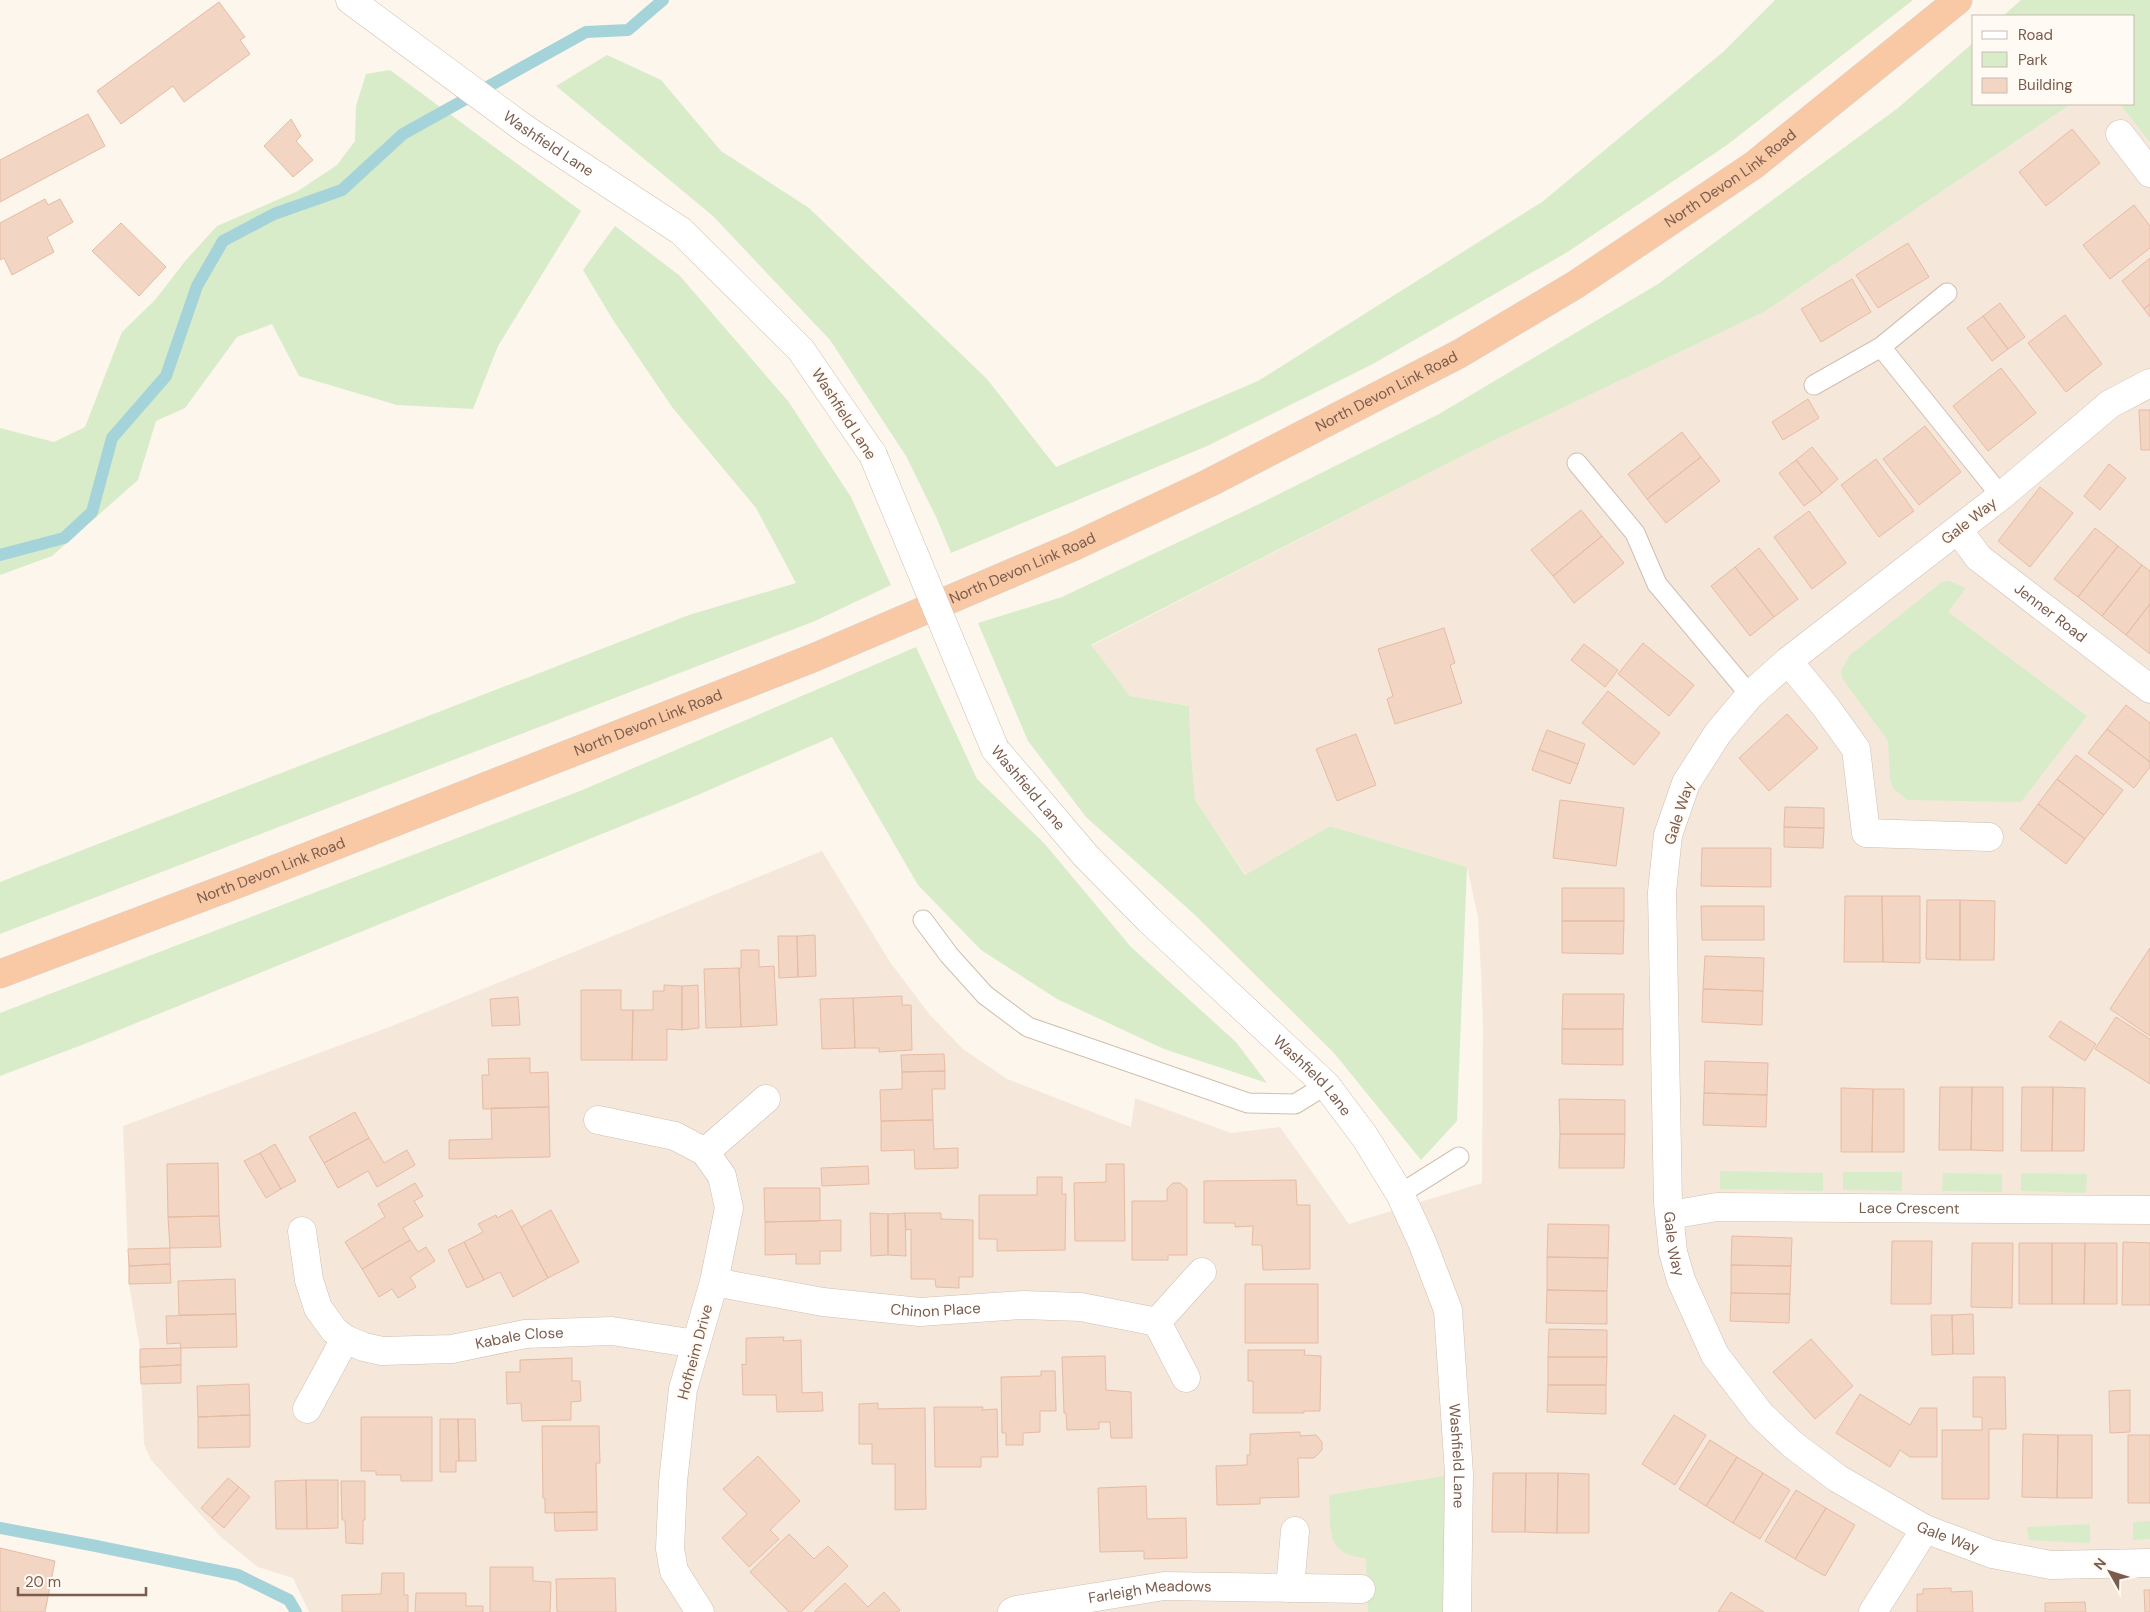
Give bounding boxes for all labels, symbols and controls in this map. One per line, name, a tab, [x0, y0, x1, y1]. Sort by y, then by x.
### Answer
legend	[1972, 15, 2135, 105]
text: Road	[2018, 25, 2053, 45]
text: Park	[2018, 50, 2048, 70]
text: Building	[2018, 75, 2073, 95]
street label: Washfield Lane	[499, 106, 598, 181]
street label: North Devon Link Road	[1660, 125, 1801, 232]
street label: North Devon Link Road	[1312, 346, 1461, 436]
street label: Washfield Lane	[807, 365, 881, 463]
street label: Gale Way	[1937, 493, 2001, 549]
street label: North Devon Link Road	[946, 528, 1099, 609]
street label: Jenner Road	[2010, 579, 2091, 647]
street label: North Devon Link Road	[571, 685, 725, 761]
street label: Washfield Lane	[986, 741, 1070, 834]
street label: Gale Way	[1659, 778, 1699, 847]
street label: North Devon Link Road	[194, 833, 348, 908]
street label: Washfield Lane	[1269, 1031, 1356, 1120]
street label: Lace Crescent	[1859, 1198, 1960, 1219]
street label: Gale Way	[1659, 1211, 1690, 1279]
street label: Chinon Place	[890, 1298, 981, 1322]
street label: Hofheim Drive	[673, 1302, 717, 1402]
street label: Kabale Close	[474, 1323, 564, 1354]
street label: Washfield Lane	[1444, 1403, 1469, 1509]
street label: Gale Way	[1913, 1516, 1983, 1559]
north arrow	[2085, 1547, 2135, 1597]
text: N	[2090, 1554, 2110, 1573]
scale bar	[18, 1564, 145, 1596]
text: 20 m	[25, 1572, 61, 1592]
street label: Farleigh Meadows	[1087, 1576, 1212, 1608]

